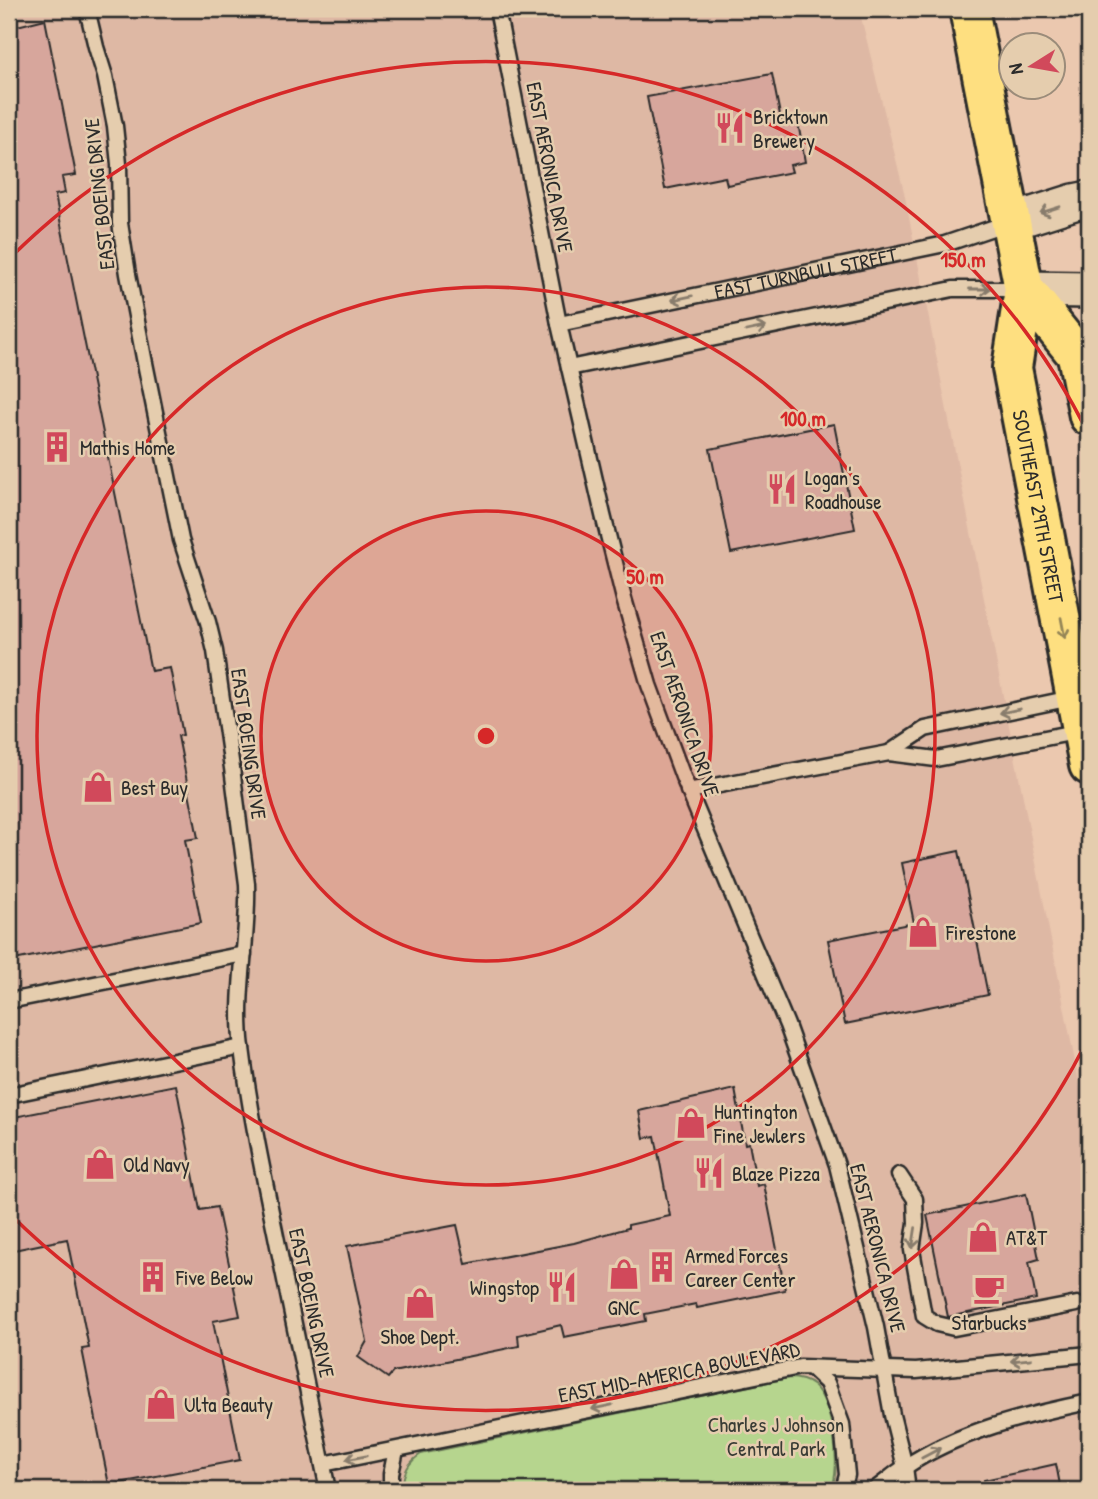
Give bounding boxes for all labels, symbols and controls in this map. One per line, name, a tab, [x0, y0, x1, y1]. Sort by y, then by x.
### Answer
north arrow	[996, 32, 1066, 102]
text: N	[1002, 62, 1029, 77]
street label: EAST AERONICA DRIVE	[519, 79, 581, 255]
place label: Bricktown Brewery	[753, 102, 828, 155]
restaurant icon: Bricktown Brewery	[713, 111, 747, 145]
street label: EAST BOEING DRIVE	[77, 117, 121, 271]
one-way arrow	[1039, 204, 1061, 217]
street label: EAST TURNBULL STREET	[712, 240, 901, 306]
text: 150 m	[940, 245, 986, 274]
one-way arrow	[968, 282, 991, 296]
one-way arrow	[671, 292, 694, 306]
one-way arrow	[744, 322, 767, 336]
text: 100 m	[780, 404, 826, 433]
street label: SOUTHEAST 29TH STREET	[1006, 407, 1072, 606]
building icon: Mathis Home	[40, 430, 74, 464]
place label: Mathis Home	[80, 433, 175, 462]
place label: Logan's Roadhouse	[805, 463, 882, 516]
restaurant icon: Logan's Roadhouse	[765, 472, 799, 506]
text: 50 m	[626, 562, 664, 591]
one-way arrow	[1057, 616, 1070, 639]
street label: EAST AERONICA DRIVE	[643, 628, 727, 800]
street label: EAST BOEING DRIVE	[224, 667, 274, 821]
one-way arrow	[999, 705, 1022, 719]
centre of rings	[474, 724, 498, 748]
shop icon: Best Buy	[81, 770, 115, 804]
place label: Best Buy	[121, 773, 188, 802]
shop icon: Firestone	[906, 915, 940, 949]
place label: Firestone	[945, 918, 1017, 947]
place label: Huntington Fine Jewlers	[713, 1097, 805, 1150]
shop icon: Huntington Fine Jewlers	[674, 1106, 708, 1140]
shop icon: Old Navy	[83, 1147, 117, 1181]
place label: Old Navy	[123, 1150, 190, 1179]
restaurant icon: Blaze Pizza	[692, 1156, 726, 1190]
place label: Blaze Pizza	[732, 1159, 820, 1188]
street label: EAST AERONICA DRIVE	[843, 1161, 913, 1335]
shop icon: AT&T	[966, 1220, 1000, 1254]
place label: AT&T	[1006, 1223, 1048, 1252]
street label: EAST BOEING DRIVE	[282, 1226, 342, 1380]
one-way arrow	[907, 1226, 920, 1249]
place label: Armed Forces Career Center	[685, 1241, 795, 1294]
building icon: Armed Forces Career Center	[645, 1250, 679, 1284]
shop icon: GNC	[607, 1257, 641, 1291]
building icon: Five Below	[136, 1260, 170, 1294]
place label: Five Below	[175, 1263, 253, 1292]
restaurant icon: Wingstop	[545, 1270, 579, 1304]
cafe icon: Starbucks	[972, 1272, 1006, 1306]
place label: Wingstop	[470, 1273, 539, 1302]
shop icon: Shoe Dept.	[403, 1286, 437, 1320]
place label: GNC	[608, 1293, 640, 1322]
place label: Starbucks	[951, 1308, 1027, 1337]
place label: Shoe Dept.	[380, 1322, 460, 1351]
street label: EAST MID-AMERICA BOULEVARD	[556, 1334, 802, 1410]
one-way arrow	[1011, 1354, 1033, 1367]
shop icon: Ulta Beauty	[144, 1387, 178, 1421]
place label: Ulta Beauty	[184, 1390, 273, 1419]
one-way arrow	[591, 1401, 614, 1415]
park label: Charles J Johnson Central Park	[708, 1410, 844, 1463]
one-way arrow	[920, 1446, 941, 1459]
one-way arrow	[345, 1451, 368, 1465]

